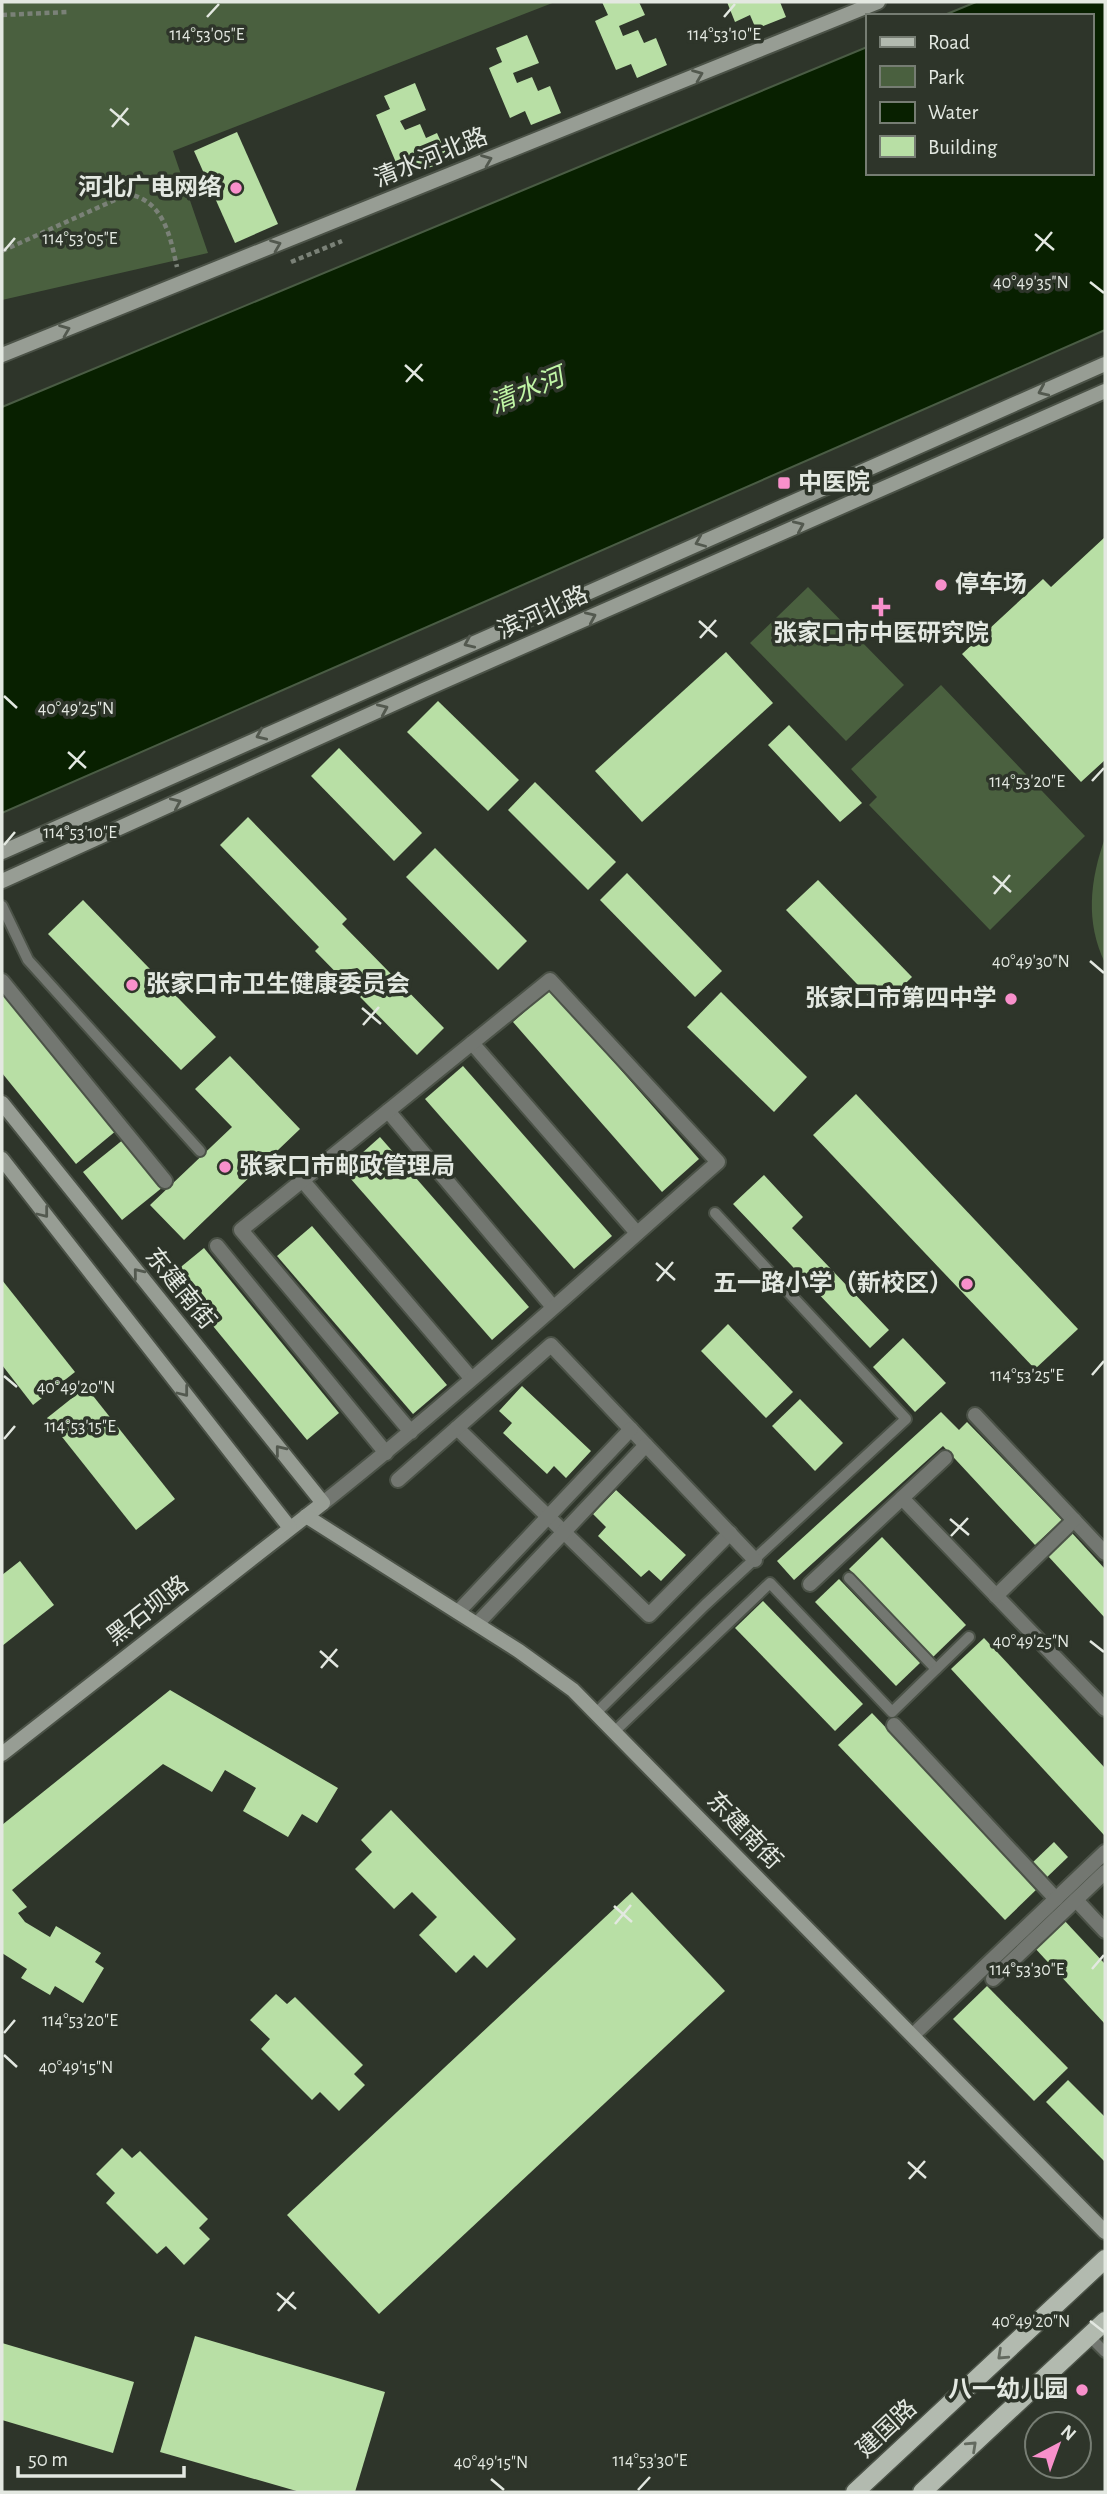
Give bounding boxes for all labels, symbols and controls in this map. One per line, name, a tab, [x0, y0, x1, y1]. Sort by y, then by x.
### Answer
legend	[866, 14, 1093, 175]
text: 114°53'05"E	[170, 26, 245, 44]
text: 114°53'10"E	[687, 26, 761, 44]
text: Road	[928, 32, 970, 53]
text: Park	[928, 67, 965, 88]
one-way arrow	[692, 69, 704, 83]
text: Water	[928, 102, 978, 123]
street label: 清水河北路	[370, 123, 491, 192]
text: Building	[928, 137, 998, 158]
one-way arrow	[481, 154, 493, 168]
place label: 河北广电网络	[78, 174, 222, 200]
marker: 河北广电网络	[228, 180, 244, 196]
text: 114°53'05"E	[43, 230, 118, 248]
one-way arrow	[270, 240, 282, 254]
text: 40°49'35"N	[993, 274, 1069, 292]
one-way arrow	[59, 325, 71, 339]
water label: 清水河	[486, 361, 573, 418]
one-way arrow	[1038, 383, 1050, 397]
place label: 中医院	[798, 469, 870, 495]
marker: 中医院	[776, 475, 792, 491]
one-way arrow	[792, 520, 805, 534]
one-way arrow	[695, 534, 707, 548]
place label: 停车场	[955, 571, 1027, 597]
marker: 停车场	[933, 577, 949, 593]
street label: 滨河北路	[493, 581, 592, 643]
marker: 张家口市中医研究院	[871, 597, 891, 617]
one-way arrow	[584, 611, 596, 625]
place label: 张家口市中医研究院	[773, 620, 989, 646]
one-way arrow	[464, 635, 476, 649]
text: 40°49'25"N	[38, 700, 114, 718]
one-way arrow	[376, 703, 388, 717]
one-way arrow	[256, 727, 268, 741]
text: 114°53'20"E	[989, 773, 1065, 791]
one-way arrow	[168, 797, 181, 811]
text: 114°53'10"E	[43, 824, 117, 842]
text: 40°49'30"N	[992, 953, 1070, 971]
place label: 张家口市卫生健康委员会	[146, 971, 410, 997]
marker: 张家口市卫生健康委员会	[124, 977, 140, 993]
place label: 张家口市第四中学	[805, 985, 997, 1011]
marker: 张家口市第四中学	[1003, 991, 1019, 1007]
place label: 张家口市邮政管理局	[239, 1153, 455, 1179]
marker: 张家口市邮政管理局	[217, 1159, 233, 1175]
one-way arrow	[35, 1206, 48, 1218]
street label: 东建南街	[140, 1243, 221, 1334]
one-way arrow	[133, 1268, 146, 1280]
place label: 五一路小学（新校区）	[713, 1270, 953, 1296]
marker: 五一路小学（新校区）	[959, 1276, 975, 1292]
text: 114°53'25"E	[990, 1367, 1064, 1385]
text: 40°49'20"N	[37, 1379, 115, 1397]
one-way arrow	[176, 1384, 188, 1397]
text: 114°53'15"E	[44, 1418, 116, 1436]
one-way arrow	[276, 1446, 288, 1459]
street label: 黑石坝路	[102, 1570, 193, 1650]
text: 40°49'25"N	[993, 1633, 1069, 1651]
street label: 东建南街	[702, 1787, 787, 1874]
text: 114°53'30"E	[990, 1961, 1065, 1979]
text: 114°53'20"E	[42, 2012, 118, 2030]
text: 40°49'15"N	[39, 2059, 113, 2077]
text: 40°49'20"N	[992, 2313, 1070, 2331]
one-way arrow	[997, 2347, 1010, 2360]
place label: 八一幼儿园	[948, 2376, 1068, 2402]
marker: 八一幼儿园	[1074, 2382, 1090, 2398]
street label: 建国路	[851, 2394, 922, 2462]
north arrow	[1023, 2410, 1093, 2480]
text: N	[1057, 2422, 1079, 2445]
scale bar	[18, 2434, 184, 2478]
one-way arrow	[964, 2441, 977, 2454]
text: 50 m	[28, 2449, 68, 2470]
text: 114°53'30"E	[613, 2452, 688, 2470]
text: 40°49'15"N	[454, 2454, 528, 2472]

